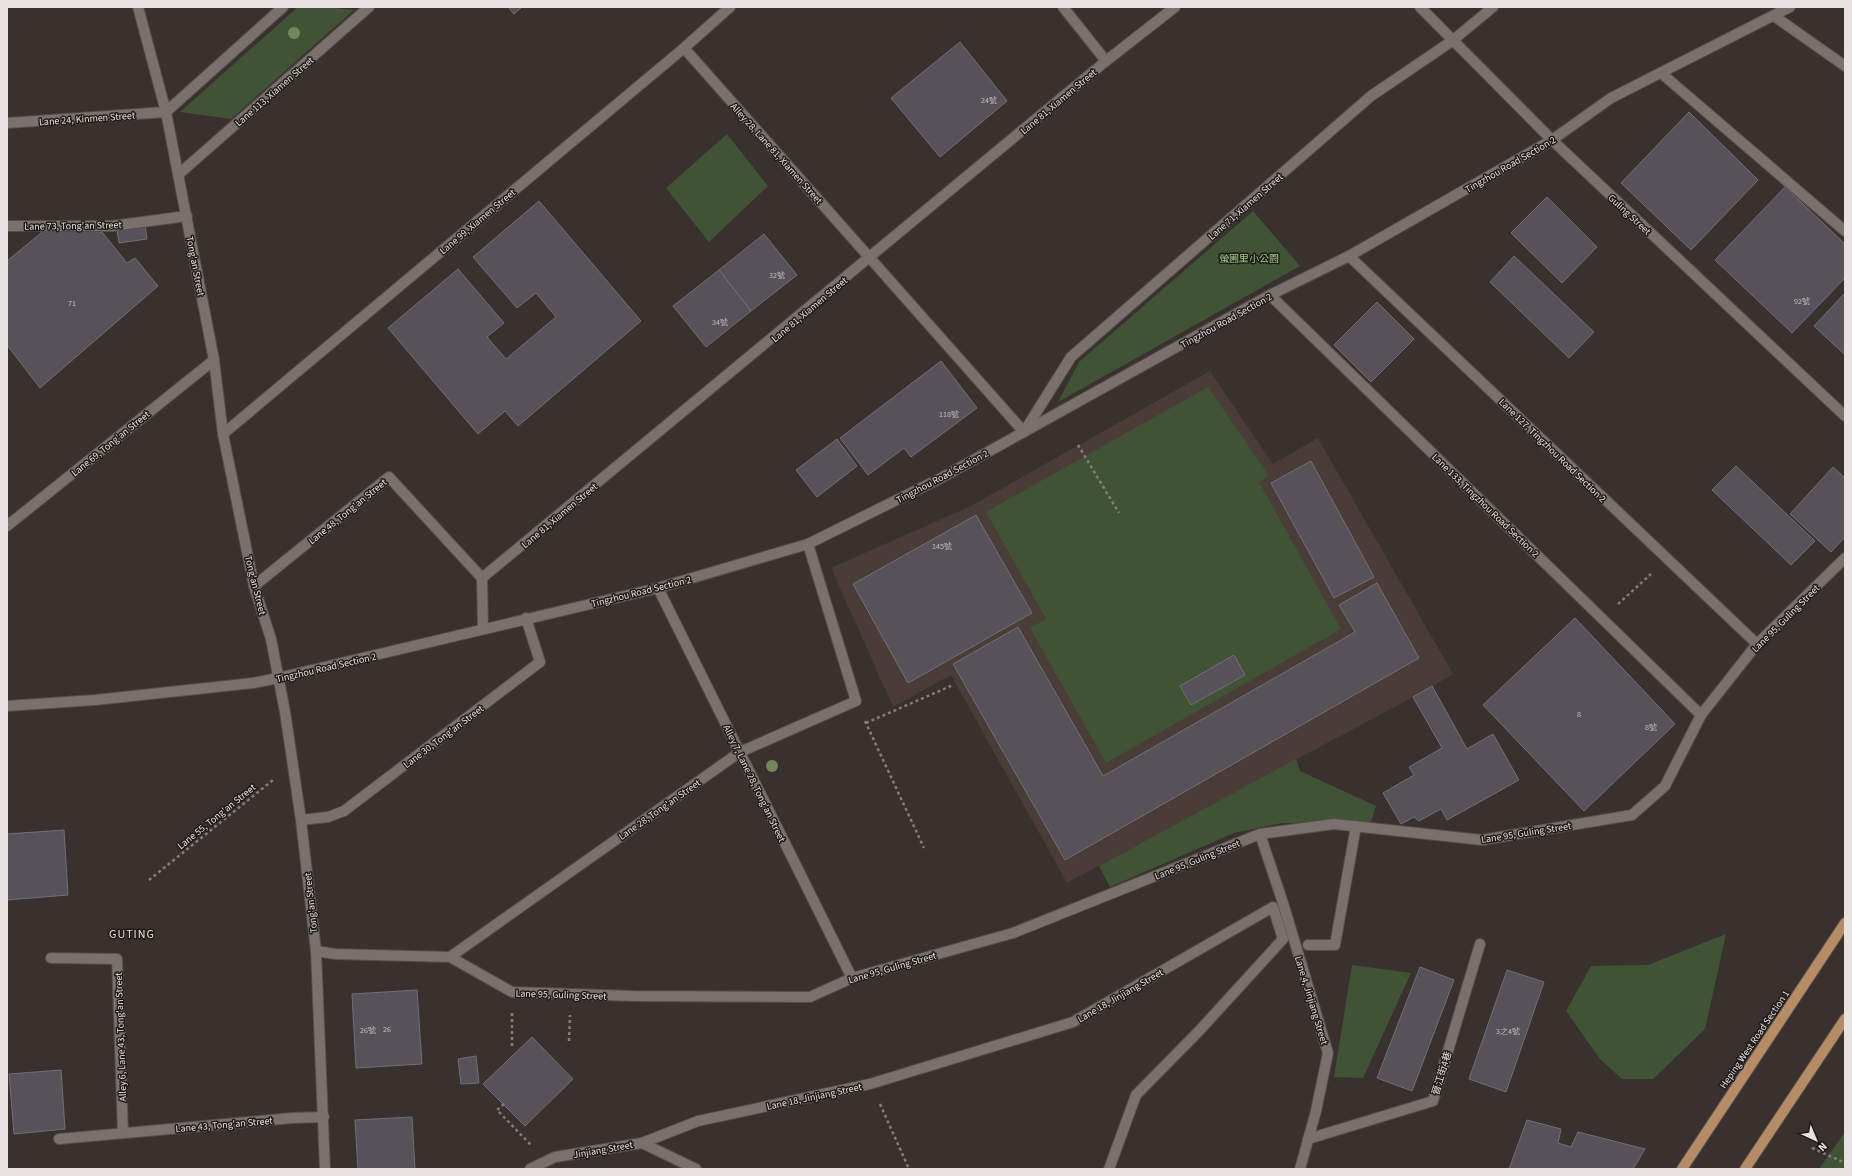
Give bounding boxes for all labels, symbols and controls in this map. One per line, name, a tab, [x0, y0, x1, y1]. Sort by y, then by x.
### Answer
street label: Lane 113, Xiamen Street	[232, 53, 317, 130]
street label: Lane 81, Xiamen Street	[1018, 65, 1100, 138]
house number: 24號	[981, 95, 997, 106]
street label: Alley 28, Lane 81, Xiamen Street	[727, 100, 826, 208]
street label: Lane 24, Kinmen Street	[39, 109, 136, 129]
street label: Tingzhou Road Section 2	[1463, 133, 1558, 197]
street label: Lane 71, Xiamen Street	[1205, 170, 1287, 243]
street label: Lane 99, Xiamen Street	[437, 185, 519, 258]
street label: Guling Street	[1605, 191, 1654, 239]
street label: Lane 73, Tong'an Street	[24, 218, 122, 234]
street label: Tong'an Street	[182, 235, 208, 298]
park label: 螢圃里小公園	[1219, 252, 1279, 266]
house number: 32號	[769, 270, 785, 281]
street label: Lane 81, Xiamen Street	[769, 273, 851, 346]
street label: Tingzhou Road Section 2	[1178, 290, 1275, 352]
house number: 92號	[1794, 296, 1810, 307]
house number: 71	[68, 298, 76, 309]
house number: 34號	[712, 317, 728, 328]
street label: Lane 127, Tingzhou Road Section 2	[1496, 396, 1609, 506]
street label: Lane 69, Tong'an Street	[68, 407, 153, 480]
house number: 118號	[939, 409, 959, 420]
street label: Tingzhou Road Section 2	[894, 447, 991, 507]
street label: Lane 133, Tingzhou Road Section 2	[1429, 451, 1542, 561]
street label: Lane 48, Tong'an Street	[305, 475, 390, 548]
street label: Lane 81, Xiamen Street	[519, 479, 601, 552]
house number: 145號	[932, 541, 952, 552]
street label: Tong'an Street	[241, 554, 269, 617]
street label: Tingzhou Road Section 2	[590, 573, 693, 611]
street label: Lane 95, Guling Street	[1749, 581, 1823, 656]
street label: Tingzhou Road Section 2	[275, 650, 378, 686]
street label: Lane 30, Tong'an Street	[400, 702, 487, 772]
house number: 8	[1577, 709, 1581, 720]
street label: Alley 7, Lane 28, Tong'an Street	[720, 722, 789, 845]
house number: 8號	[1645, 722, 1657, 733]
street label: Lane 28, Tong'an Street	[616, 776, 704, 844]
street label: Lane 55, Tong'an Street	[174, 780, 259, 853]
street label: Lane 95, Guling Street	[1480, 819, 1573, 847]
street label: Lane 95, Guling Street	[1153, 836, 1243, 883]
street label: Tong'an Street	[301, 871, 321, 934]
district label: GUTING	[109, 926, 155, 943]
street label: Lane 95, Guling Street	[847, 949, 939, 987]
street label: Lane 4, Jinjiang Street	[1291, 954, 1331, 1047]
street label: Lane 18, Jinjiang Street	[1075, 965, 1167, 1026]
street label: Alley 6, Lane 43, Tong'an Street	[112, 972, 130, 1102]
street label: Lane 95, Guling Street	[515, 986, 607, 1004]
street label: Heping West Road Section 1	[1717, 987, 1793, 1092]
house number: 26	[383, 1024, 391, 1035]
house number: 26號	[360, 1025, 376, 1036]
house number: 3之4號	[1496, 1026, 1520, 1037]
street label: 晉江街4巷	[1429, 1050, 1455, 1097]
street label: Lane 18, Jinjiang Street	[765, 1080, 864, 1114]
street label: Lane 43, Tong'an Street	[175, 1114, 274, 1136]
north arrow	[1796, 1120, 1836, 1160]
street label: Jinjiang Street	[572, 1138, 635, 1162]
text: N	[1815, 1139, 1830, 1155]

